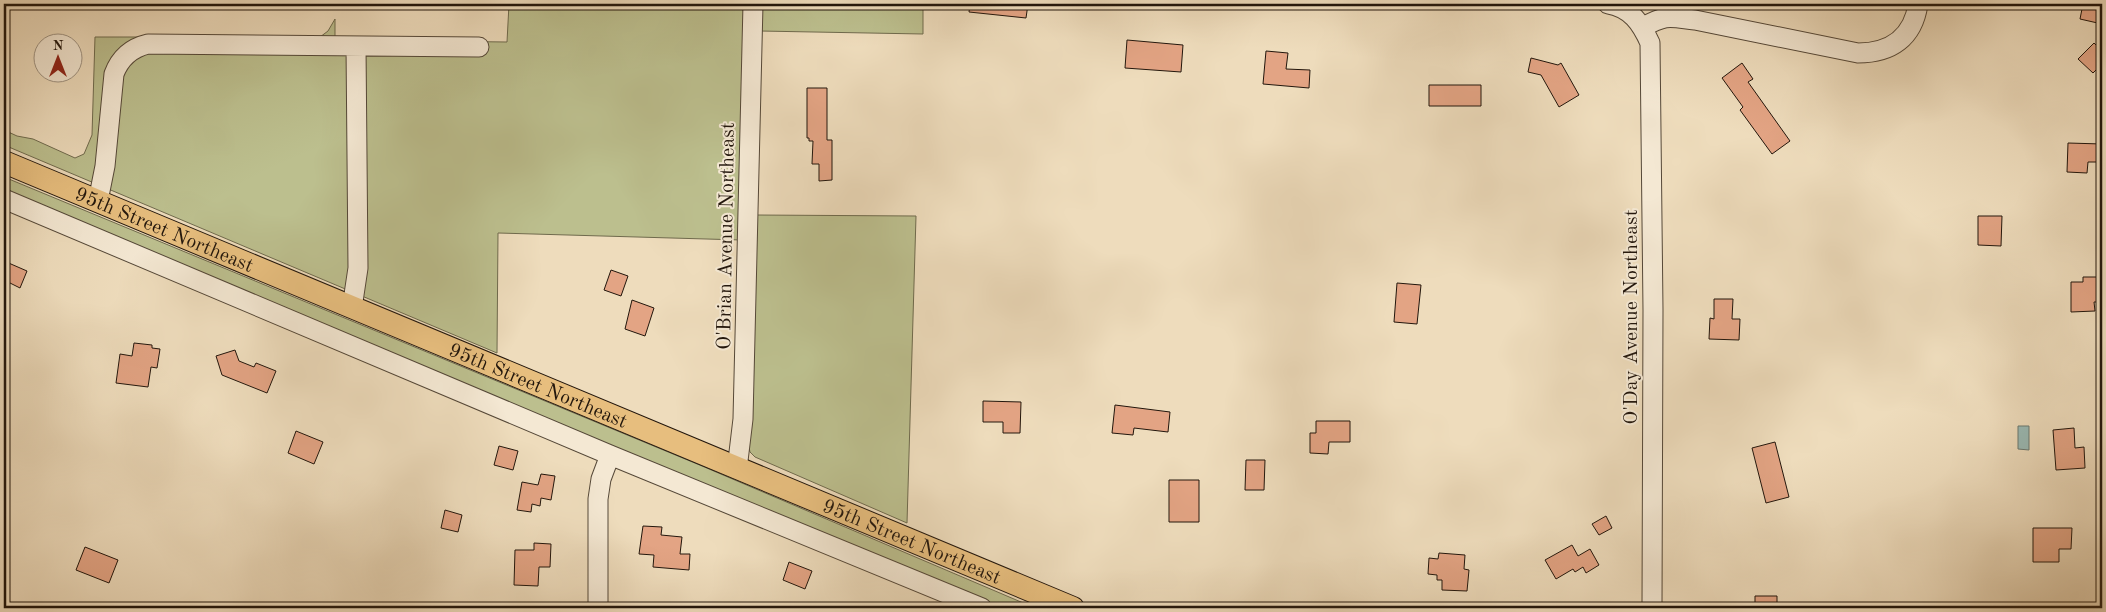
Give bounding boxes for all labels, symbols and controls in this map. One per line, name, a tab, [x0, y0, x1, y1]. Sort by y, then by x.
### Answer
north arrow	[32, 32, 82, 82]
text: N	[53, 39, 64, 53]
street label: O'Brian Avenue Northeast	[715, 122, 739, 350]
street label: 95th Street Northeast	[72, 185, 256, 277]
street label: O'Day Avenue Northeast	[1622, 209, 1642, 425]
street label: 95th Street Northeast	[445, 341, 630, 433]
street label: 95th Street Northeast	[819, 497, 1004, 589]

